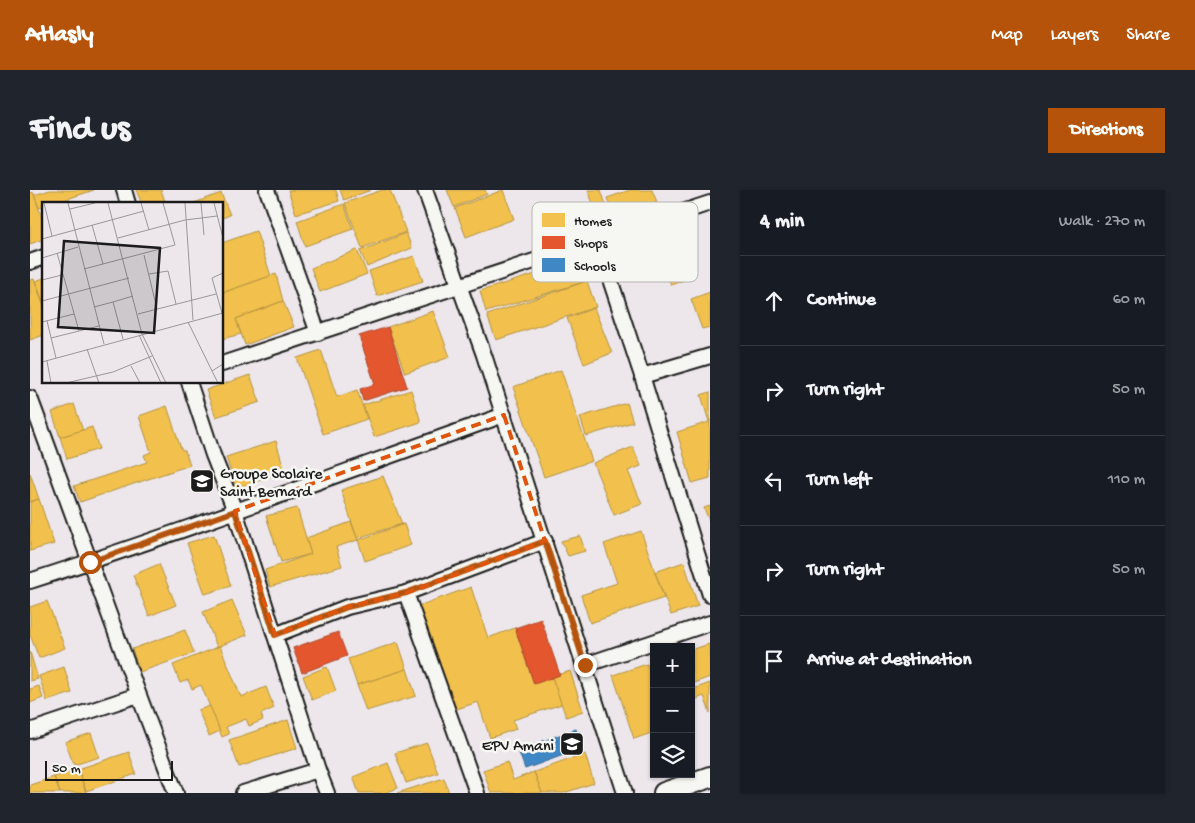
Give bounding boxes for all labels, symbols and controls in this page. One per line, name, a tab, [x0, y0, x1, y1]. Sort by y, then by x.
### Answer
text: Atlasly	[25, 21, 94, 50]
text: Map	[991, 25, 1023, 46]
text: Layers	[1051, 25, 1098, 46]
text: Share	[1126, 25, 1170, 46]
button: Directions	[1048, 108, 1165, 153]
text: Find us	[30, 110, 130, 151]
inset map	[42, 202, 224, 384]
legend	[532, 202, 698, 282]
text: 4 min	[760, 210, 804, 235]
text: Walk · 270 m	[1059, 213, 1145, 232]
text: Homes	[574, 214, 612, 231]
text: Shops	[574, 236, 608, 253]
text: Schools	[574, 259, 616, 276]
icon: ahead	[760, 287, 788, 315]
text: Continue	[807, 289, 876, 312]
text: 60 m	[1113, 291, 1145, 310]
icon: right	[760, 377, 788, 405]
text: Turn right	[807, 379, 883, 402]
text: 50 m	[1112, 381, 1145, 400]
place label: Groupe Scolaire Saint Bernard	[220, 466, 323, 503]
icon: left	[760, 467, 788, 495]
school or university icon: Groupe Scolaire Saint Bernard	[189, 468, 215, 494]
text: Turn left	[807, 469, 871, 492]
text: 110 m	[1108, 471, 1145, 490]
route start	[79, 551, 102, 574]
icon: right	[760, 557, 788, 585]
text: Turn right	[807, 559, 883, 582]
text: 50 m	[1112, 561, 1145, 580]
map controls	[650, 643, 695, 778]
button: +	[650, 643, 695, 688]
icon: arrive	[760, 647, 788, 675]
text: Arrive at destination	[807, 649, 971, 672]
route end	[574, 654, 597, 677]
button: −	[650, 688, 695, 733]
school or university icon: EPV Amani	[559, 731, 585, 757]
button: layers	[650, 733, 695, 778]
place label: EPV Amani	[482, 738, 554, 757]
scale bar	[45, 758, 172, 781]
text: 50 m	[52, 761, 81, 778]

